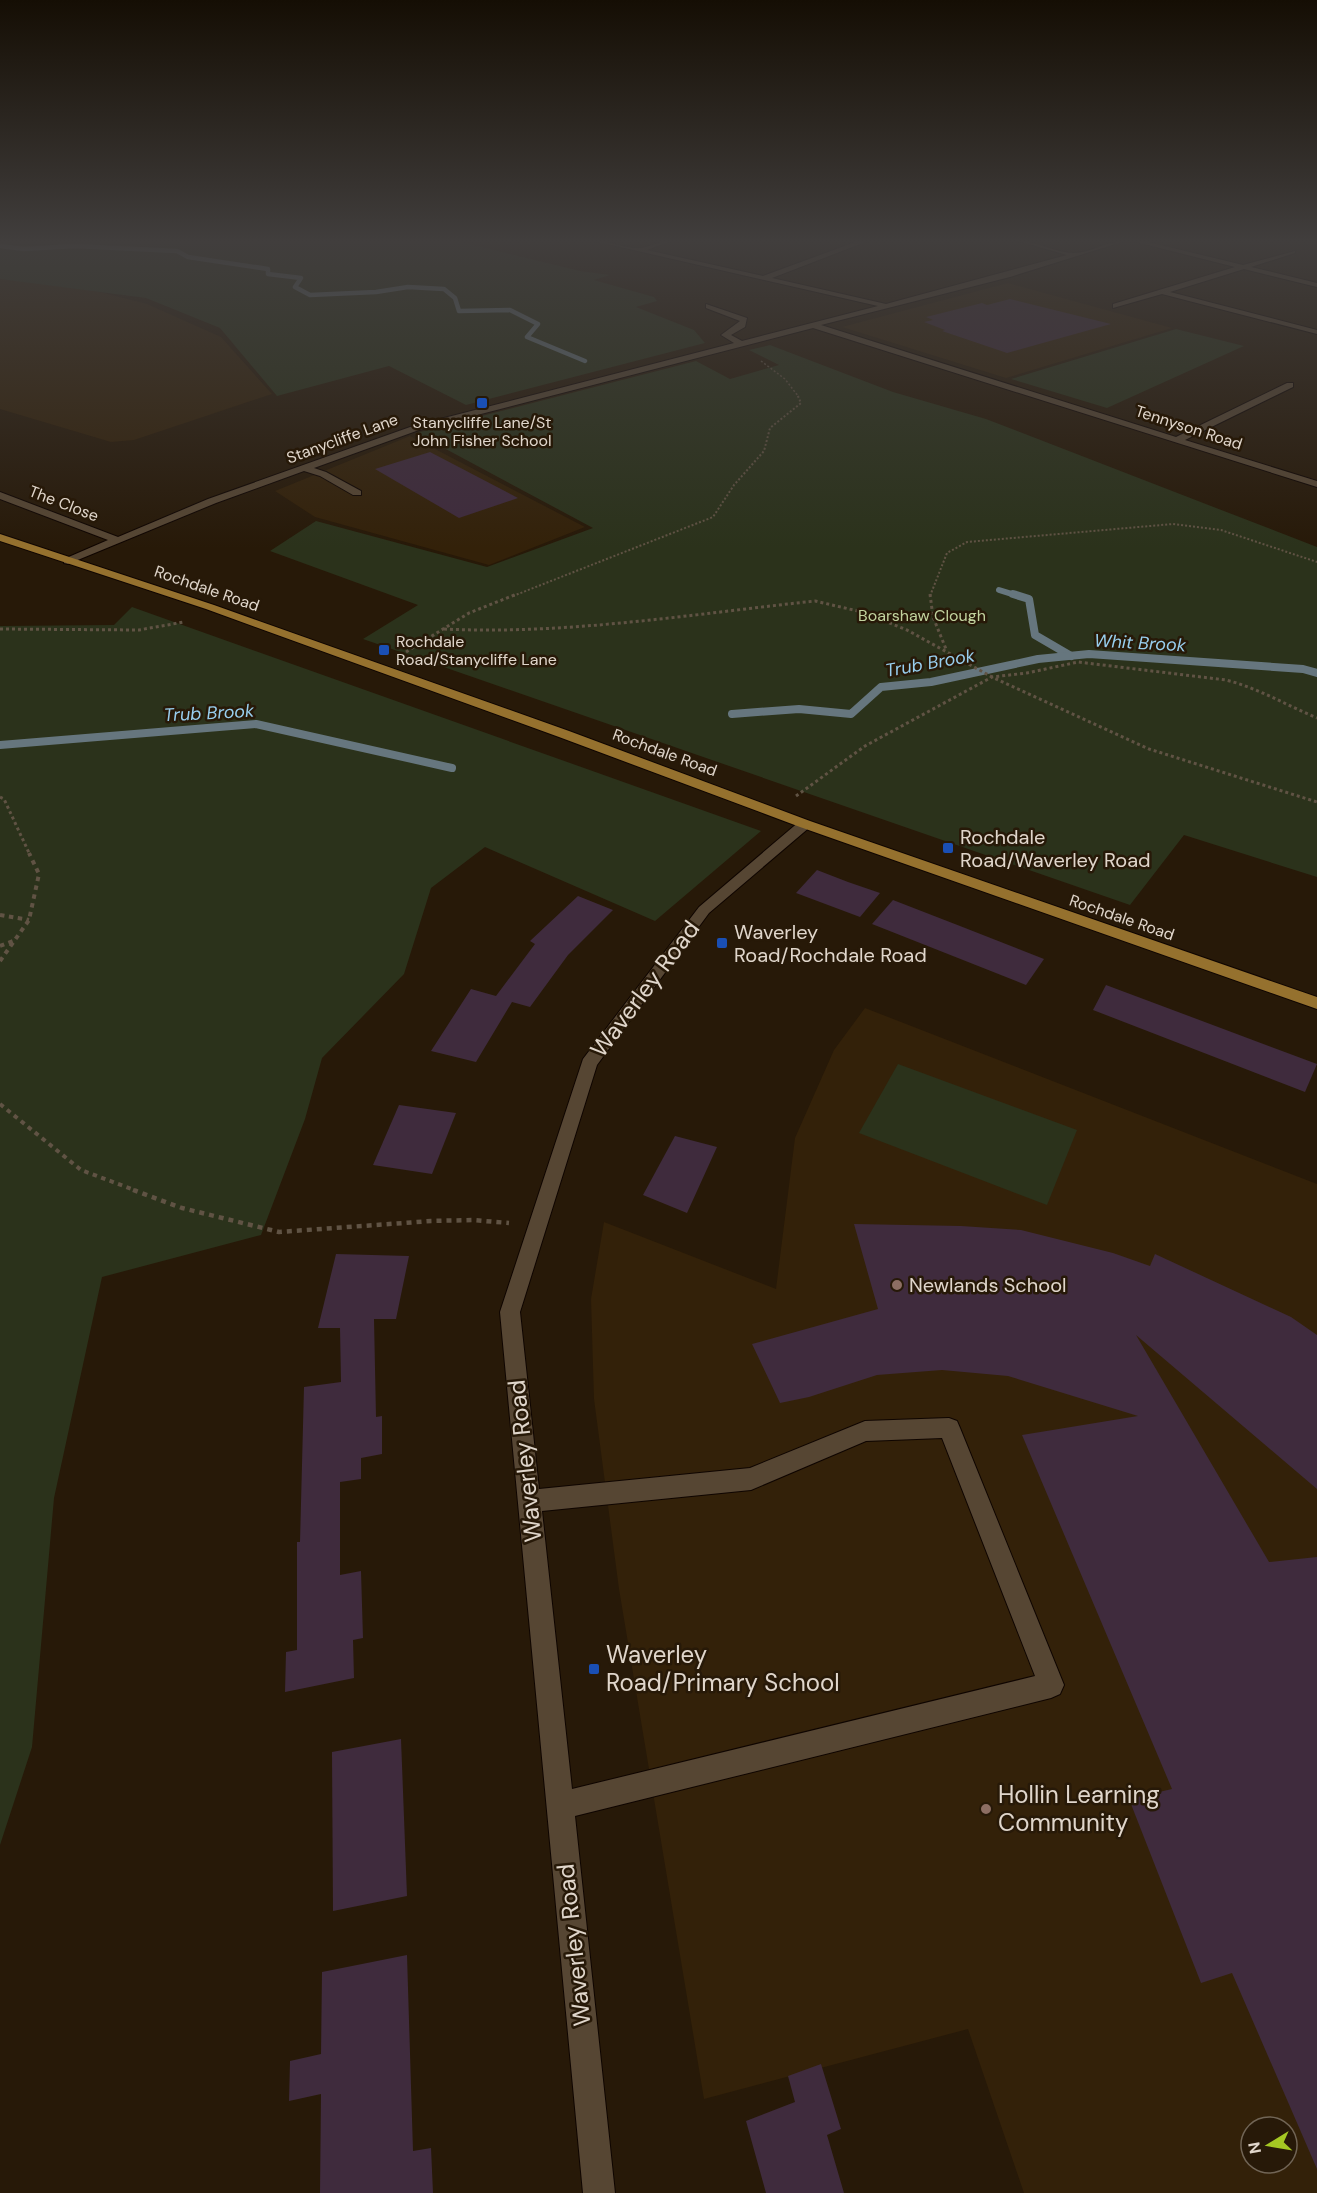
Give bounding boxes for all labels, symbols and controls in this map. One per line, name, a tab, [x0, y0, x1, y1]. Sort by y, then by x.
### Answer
marker: Stanycliffe Lane/St John Fisher School	[475, 396, 489, 410]
street label: Tennyson Road	[1133, 400, 1245, 455]
street label: Stanycliffe Lane	[284, 409, 401, 468]
place label: Stanycliffe Lane/St John Fisher School	[412, 412, 552, 451]
street label: The Close	[26, 481, 102, 526]
street label: Rochdale Road	[152, 561, 262, 616]
park label: Boarshaw Clough	[858, 605, 986, 626]
water label: Whit Brook	[1093, 629, 1187, 657]
place label: Rochdale Road/Stanycliffe Lane	[396, 631, 557, 670]
marker: Rochdale Road/Stanycliffe Lane	[377, 643, 391, 657]
water label: Trub Brook	[883, 643, 977, 683]
water label: Trub Brook	[163, 699, 256, 727]
street label: Rochdale Road	[610, 724, 720, 781]
place label: Rochdale Road/Waverley Road	[960, 824, 1151, 873]
marker: Rochdale Road/Waverley Road	[941, 841, 955, 855]
street label: Rochdale Road	[1067, 890, 1177, 945]
street label: Waverley Road	[583, 914, 706, 1063]
place label: Waverley Road/Rochdale Road	[734, 919, 927, 968]
marker: Waverley Road/Rochdale Road	[715, 936, 729, 950]
place label: Newlands School	[909, 1272, 1066, 1298]
marker: Newlands School	[890, 1278, 904, 1292]
street label: Waverley Road	[501, 1378, 548, 1544]
place label: Waverley Road/Primary School	[606, 1639, 840, 1698]
marker: Waverley Road/Primary School	[587, 1662, 601, 1676]
place label: Hollin Learning Community	[998, 1779, 1160, 1838]
marker: Hollin Learning Community	[979, 1802, 993, 1816]
street label: Waverley Road	[550, 1862, 597, 2028]
north arrow	[1239, 2115, 1299, 2175]
text: N	[1243, 2140, 1266, 2155]

